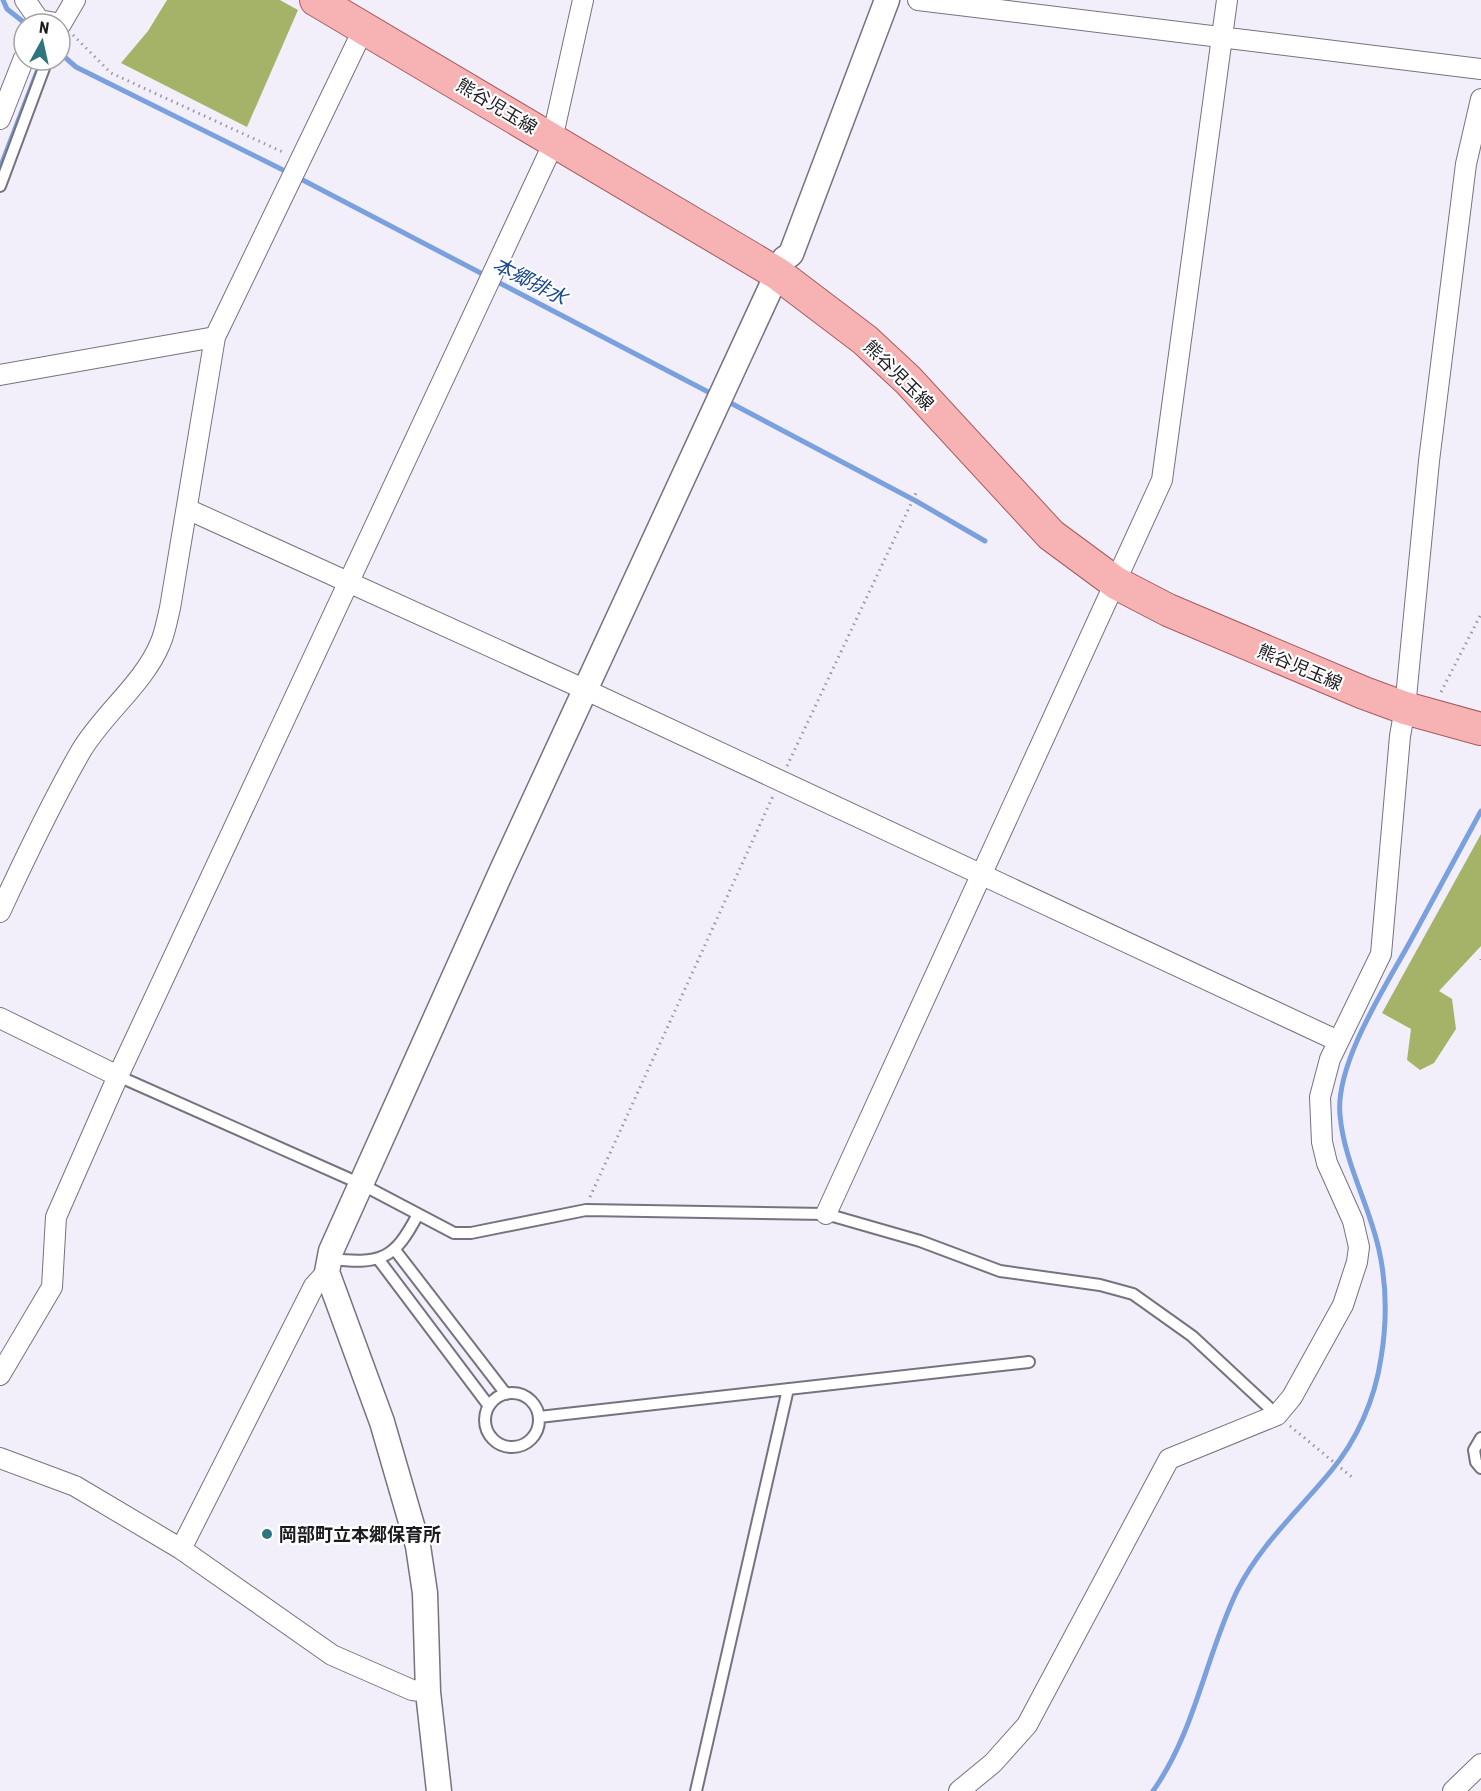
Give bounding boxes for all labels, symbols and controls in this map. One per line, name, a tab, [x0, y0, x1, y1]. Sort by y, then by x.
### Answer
north arrow	[12, 12, 72, 72]
text: N	[38, 18, 50, 38]
street label: 熊谷児玉線	[453, 74, 541, 138]
water label: 本郷排水	[489, 252, 573, 311]
street label: 熊谷児玉線	[860, 336, 938, 414]
street label: 熊谷児玉線	[1254, 640, 1346, 694]
place label: 岡部町立本郷保育所	[279, 1524, 441, 1545]
marker: 岡部町立本郷保育所	[260, 1527, 274, 1541]

